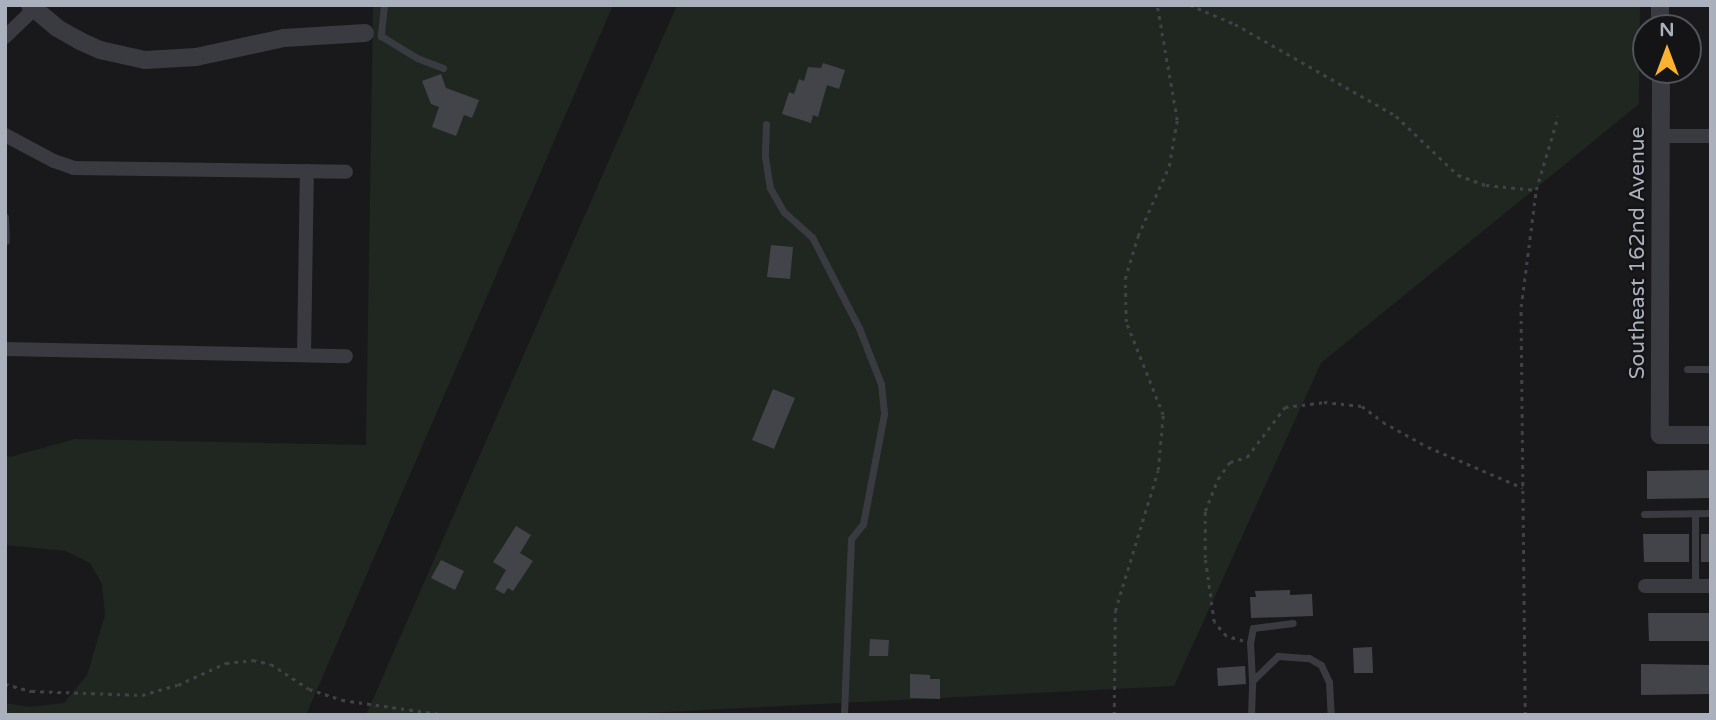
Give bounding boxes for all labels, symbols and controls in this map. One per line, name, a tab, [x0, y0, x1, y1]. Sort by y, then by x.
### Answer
north arrow	[1632, 14, 1702, 84]
text: N	[1659, 19, 1675, 41]
street label: Southeast 162nd Avenue	[1625, 127, 1651, 379]

